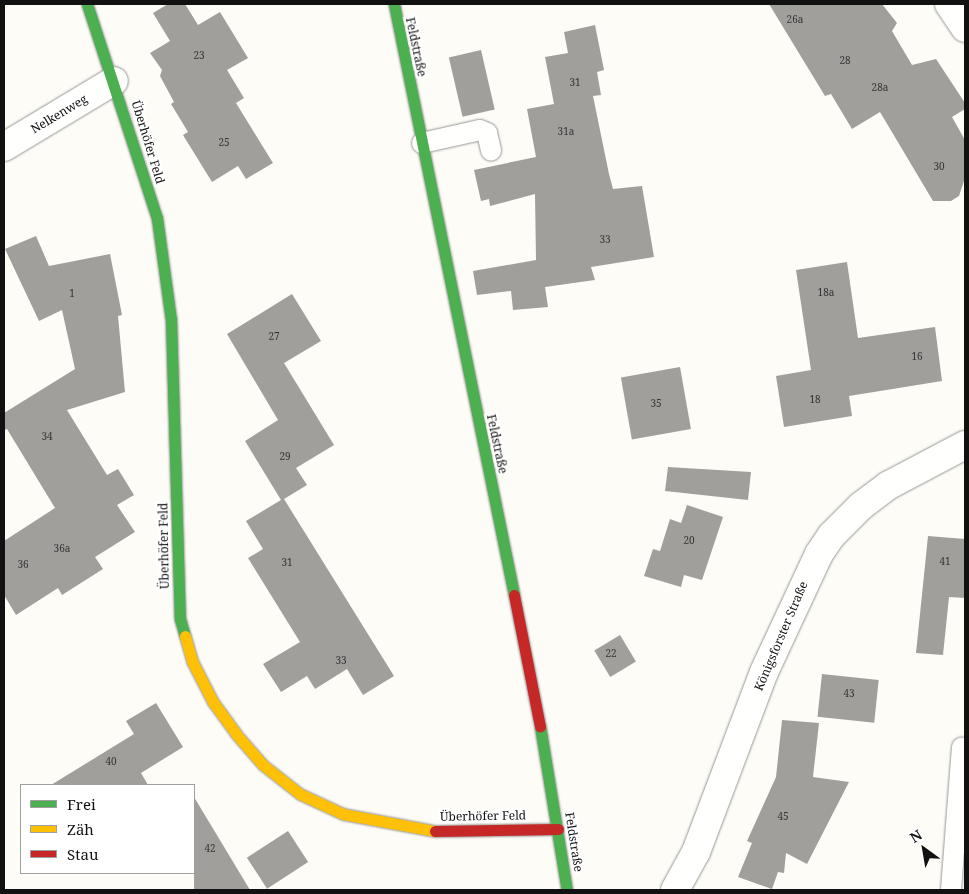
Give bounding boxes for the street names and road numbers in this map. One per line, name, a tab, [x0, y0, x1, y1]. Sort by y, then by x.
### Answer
street label: Feldstraße	[403, 16, 429, 78]
street label: Nelkenweg	[28, 91, 90, 137]
street label: Überhöfer Feld	[128, 99, 168, 185]
street label: Feldstraße	[484, 413, 510, 475]
street label: Überhöfer Feld	[156, 503, 172, 589]
street label: Königsforster Straße	[751, 579, 811, 693]
street label: Überhöfer Feld	[440, 808, 526, 824]
street label: Feldstraße	[562, 811, 586, 873]

